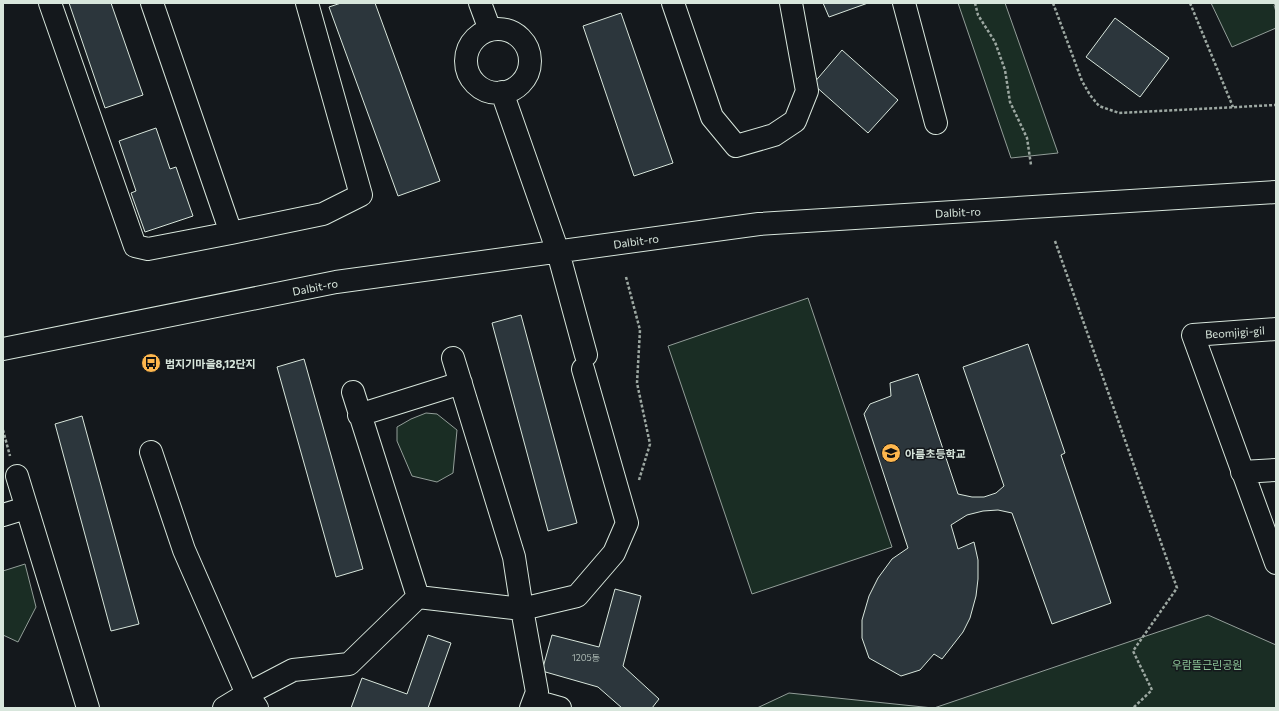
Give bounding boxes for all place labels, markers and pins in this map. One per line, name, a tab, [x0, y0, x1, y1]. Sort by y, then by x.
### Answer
bus stop icon: 범지기마을8,12단지	[140, 352, 162, 374]
place label: 범지기마을8,12단지	[165, 357, 256, 370]
school or university icon: 아름초등학교	[880, 442, 902, 464]
place label: 아름초등학교	[905, 447, 966, 460]

